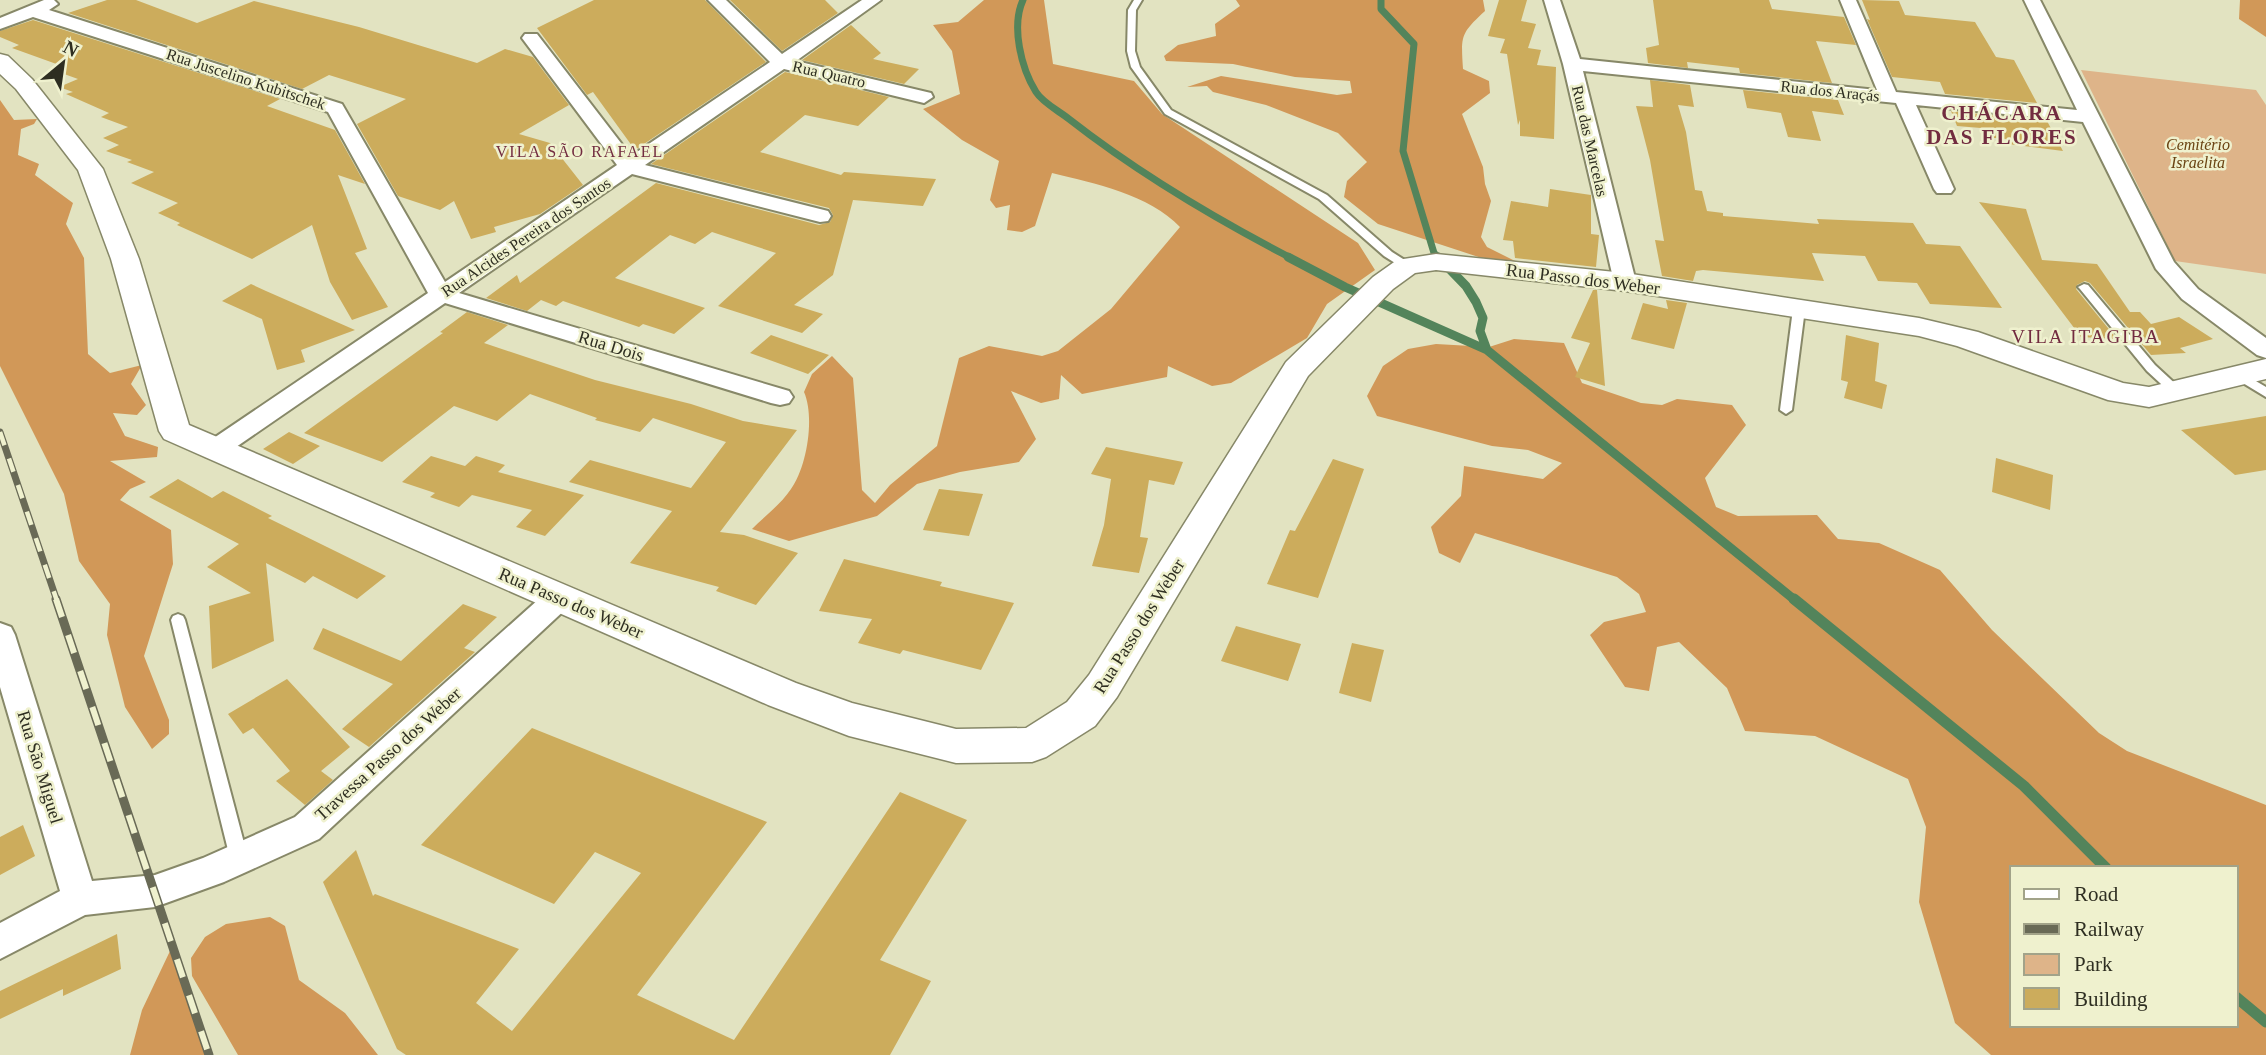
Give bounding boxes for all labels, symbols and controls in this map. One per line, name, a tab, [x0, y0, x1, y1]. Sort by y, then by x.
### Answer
north arrow	[28, 28, 98, 98]
text: N	[60, 36, 82, 61]
street label: Rua Juscelino Kubitschek	[164, 45, 328, 113]
street label: Rua Quatro	[791, 57, 867, 91]
street label: Rua dos Araçás	[1780, 77, 1880, 106]
street label: Rua das Marcelas	[1569, 84, 1611, 198]
district label: CHÁCARA DAS FLORES	[1926, 101, 2078, 149]
park label: Cemitério Israelita	[2166, 136, 2230, 171]
district label: VILA SÃO RAFAEL	[496, 143, 664, 160]
street label: Rua Alcides Pereira dos Santos	[438, 174, 614, 300]
street label: Rua Passo dos Weber	[1505, 260, 1661, 298]
district label: VILA ITAGIBA	[2011, 326, 2161, 347]
street label: Rua Dois	[576, 327, 646, 365]
street label: Rua Passo dos Weber	[1090, 555, 1188, 697]
street label: Rua Passo dos Weber	[496, 564, 646, 642]
street label: Travessa Passo dos Weber	[311, 683, 465, 825]
street label: Rua São Miguel	[13, 708, 67, 826]
legend	[2010, 866, 2238, 1027]
text: Road	[2074, 882, 2119, 906]
text: Railway	[2074, 917, 2144, 941]
text: Park	[2074, 952, 2113, 976]
text: Building	[2074, 987, 2148, 1011]

